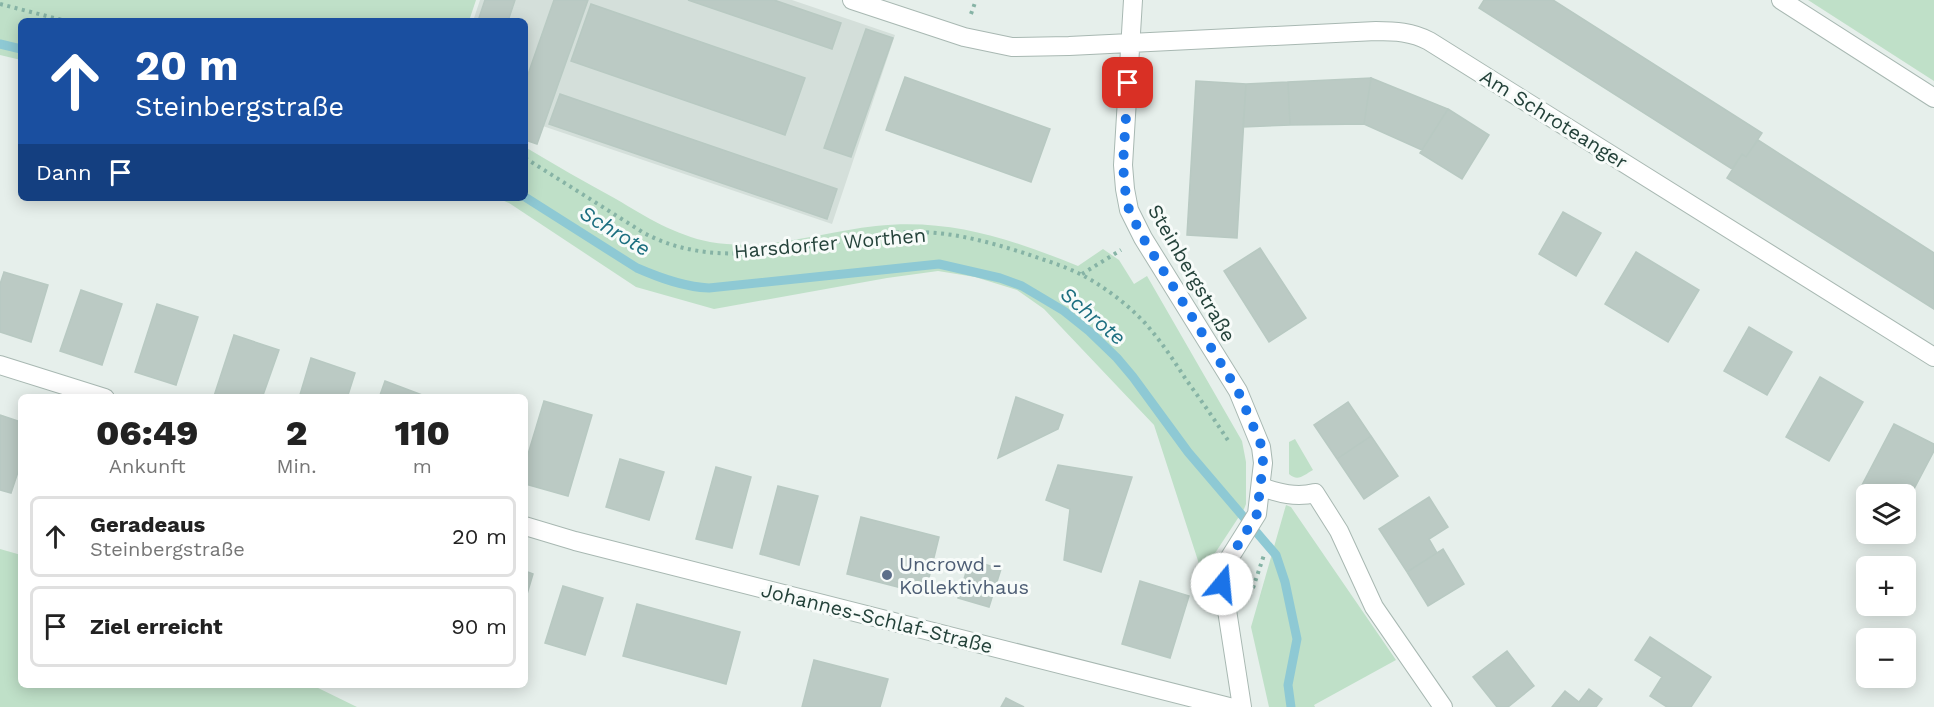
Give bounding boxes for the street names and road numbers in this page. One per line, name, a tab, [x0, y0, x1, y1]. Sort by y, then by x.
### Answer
street label: Am Schroteanger	[1476, 64, 1632, 174]
street label: Steinbergstraße	[1143, 200, 1241, 346]
street label: Harsdorfer Worthen	[733, 223, 927, 263]
street label: Johannes-Schlaf-Straße	[759, 578, 995, 658]

